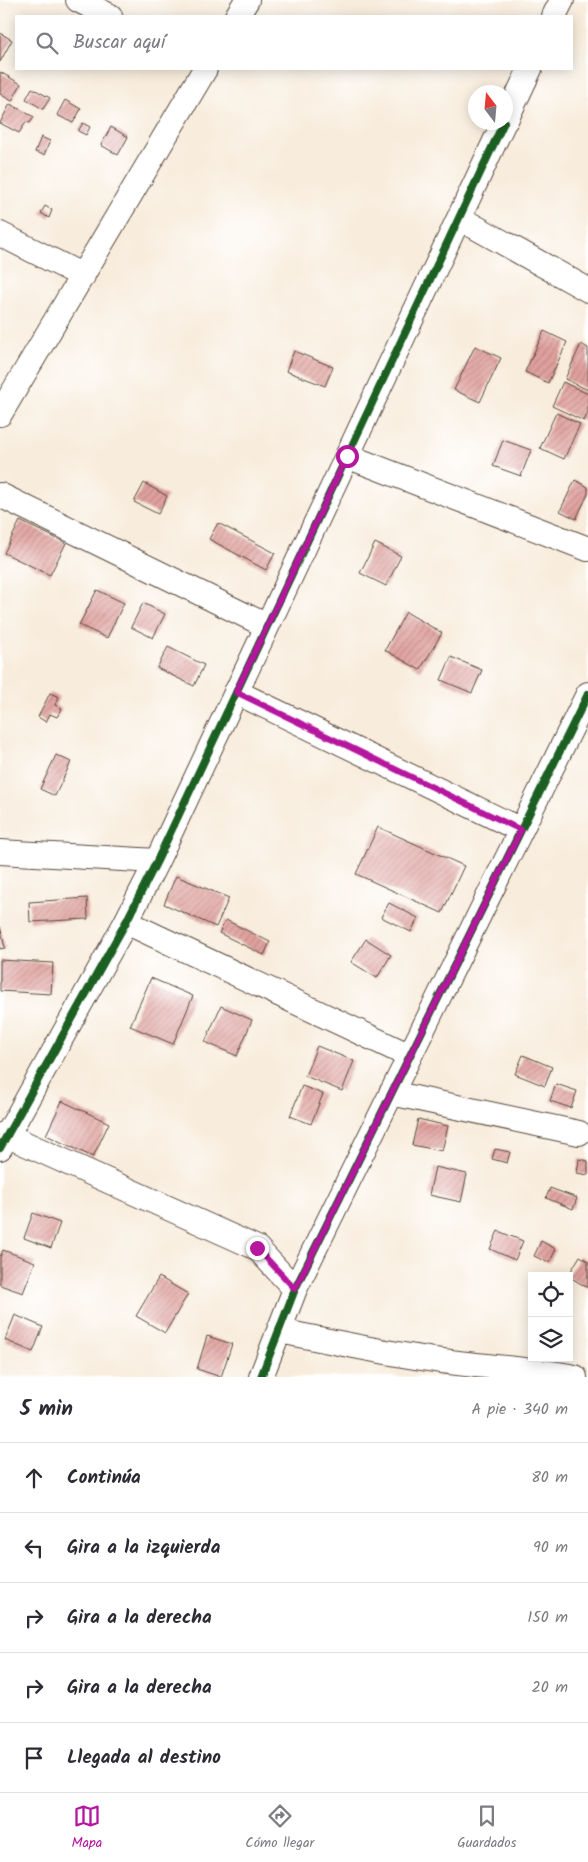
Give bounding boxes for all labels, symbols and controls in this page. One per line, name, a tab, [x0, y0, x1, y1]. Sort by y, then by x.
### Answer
search box	[15, 15, 573, 70]
text: Buscar aquí	[73, 28, 165, 58]
icon: search	[33, 29, 61, 57]
north arrow	[468, 85, 513, 130]
route start	[336, 445, 359, 468]
route end	[246, 1237, 269, 1260]
map controls	[528, 1272, 573, 1362]
button: locate	[528, 1272, 573, 1317]
button: layers	[528, 1317, 573, 1362]
text: 5 min	[20, 1393, 73, 1426]
text: A pie · 340 m	[471, 1397, 568, 1422]
text: Continúa	[67, 1463, 141, 1493]
icon: ahead	[20, 1464, 48, 1492]
text: 80 m	[531, 1465, 568, 1490]
text: Gira a la izquierda	[67, 1533, 220, 1563]
icon: left	[20, 1534, 48, 1562]
text: 90 m	[533, 1535, 568, 1560]
text: Gira a la derecha	[67, 1603, 212, 1633]
icon: right	[20, 1604, 48, 1632]
text: 150 m	[527, 1605, 568, 1630]
text: Gira a la derecha	[67, 1673, 212, 1703]
icon: right	[20, 1674, 48, 1702]
text: 20 m	[532, 1675, 568, 1700]
text: Llegada al destino	[67, 1743, 221, 1773]
icon: arrive	[20, 1744, 48, 1772]
tab: Mapa	[71, 1802, 102, 1854]
tab: Cómo llegar	[245, 1802, 314, 1854]
tab: Guardados	[457, 1802, 517, 1854]

